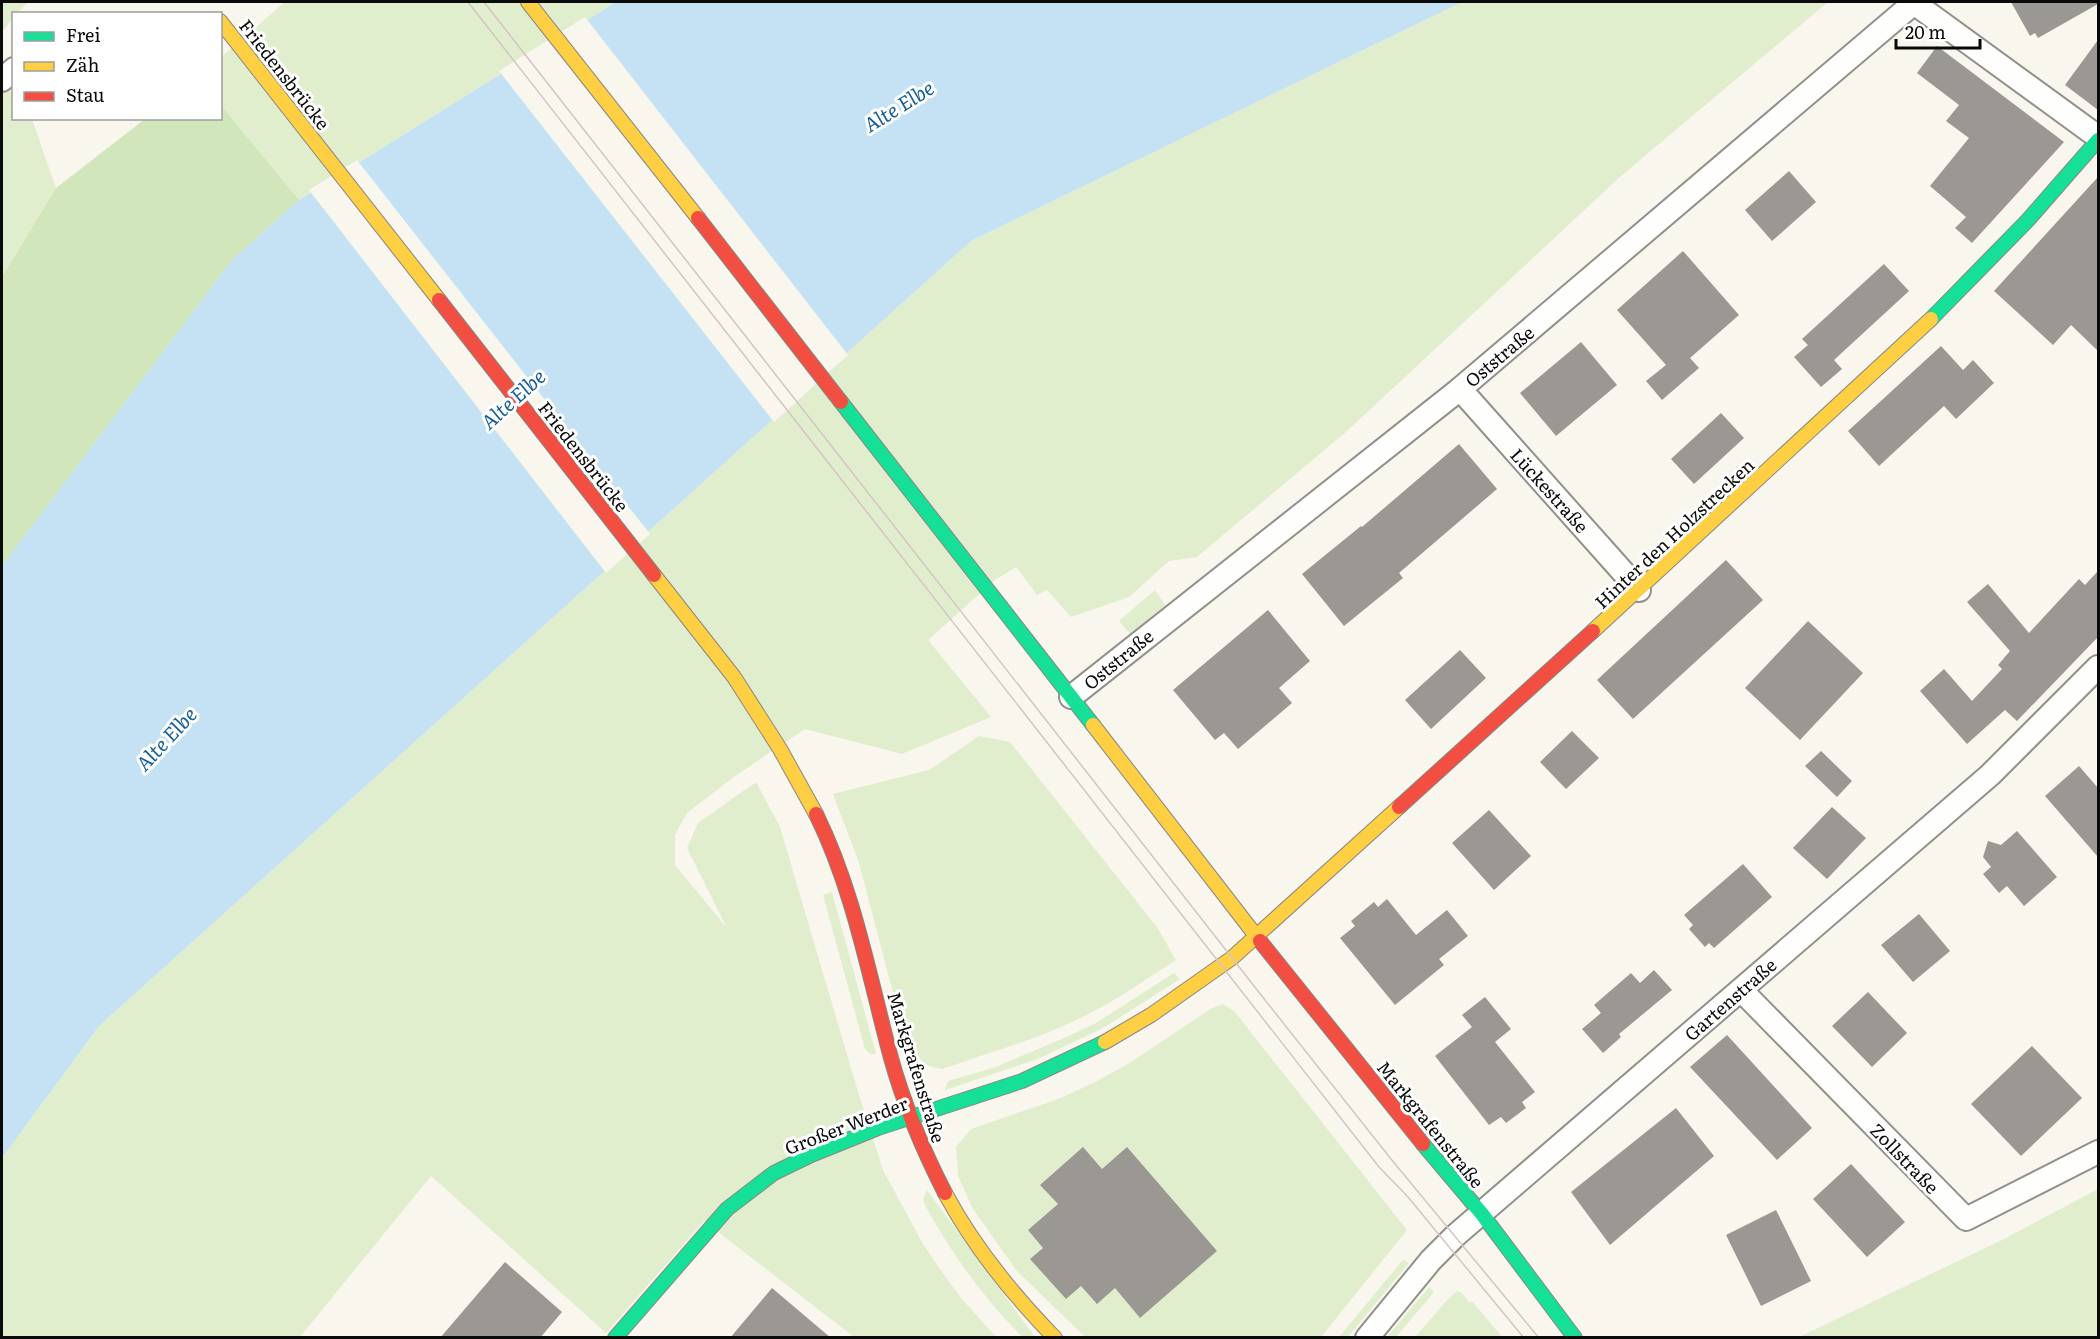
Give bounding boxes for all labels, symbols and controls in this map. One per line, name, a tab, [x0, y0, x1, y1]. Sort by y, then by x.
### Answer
legend	[12, 12, 222, 120]
scale bar	[1896, 12, 1980, 50]
street label: Friedensbrücke	[233, 13, 337, 135]
text: 20 m	[1905, 18, 1946, 45]
text: Frei	[66, 21, 100, 48]
text: Zäh	[66, 51, 100, 78]
water label: Alte Elbe	[857, 72, 939, 138]
text: Stau	[66, 81, 104, 108]
street label: Oststraße	[1458, 319, 1540, 393]
water label: Alte Elbe	[473, 361, 551, 435]
street label: Friedensbrücke	[532, 395, 636, 517]
street label: Lückestraße	[1505, 442, 1595, 538]
street label: Hinter den Holzstrecken	[1588, 452, 1760, 614]
street label: Oststraße	[1077, 622, 1159, 696]
water label: Alte Elbe	[127, 699, 203, 777]
street label: Gartenstraße	[1678, 951, 1782, 1047]
street label: Markgrafenstraße	[881, 988, 953, 1146]
street label: Markgrafenstraße	[1371, 1055, 1491, 1193]
street label: Großer Werder	[781, 1089, 912, 1161]
street label: Zollstraße	[1864, 1117, 1946, 1199]

